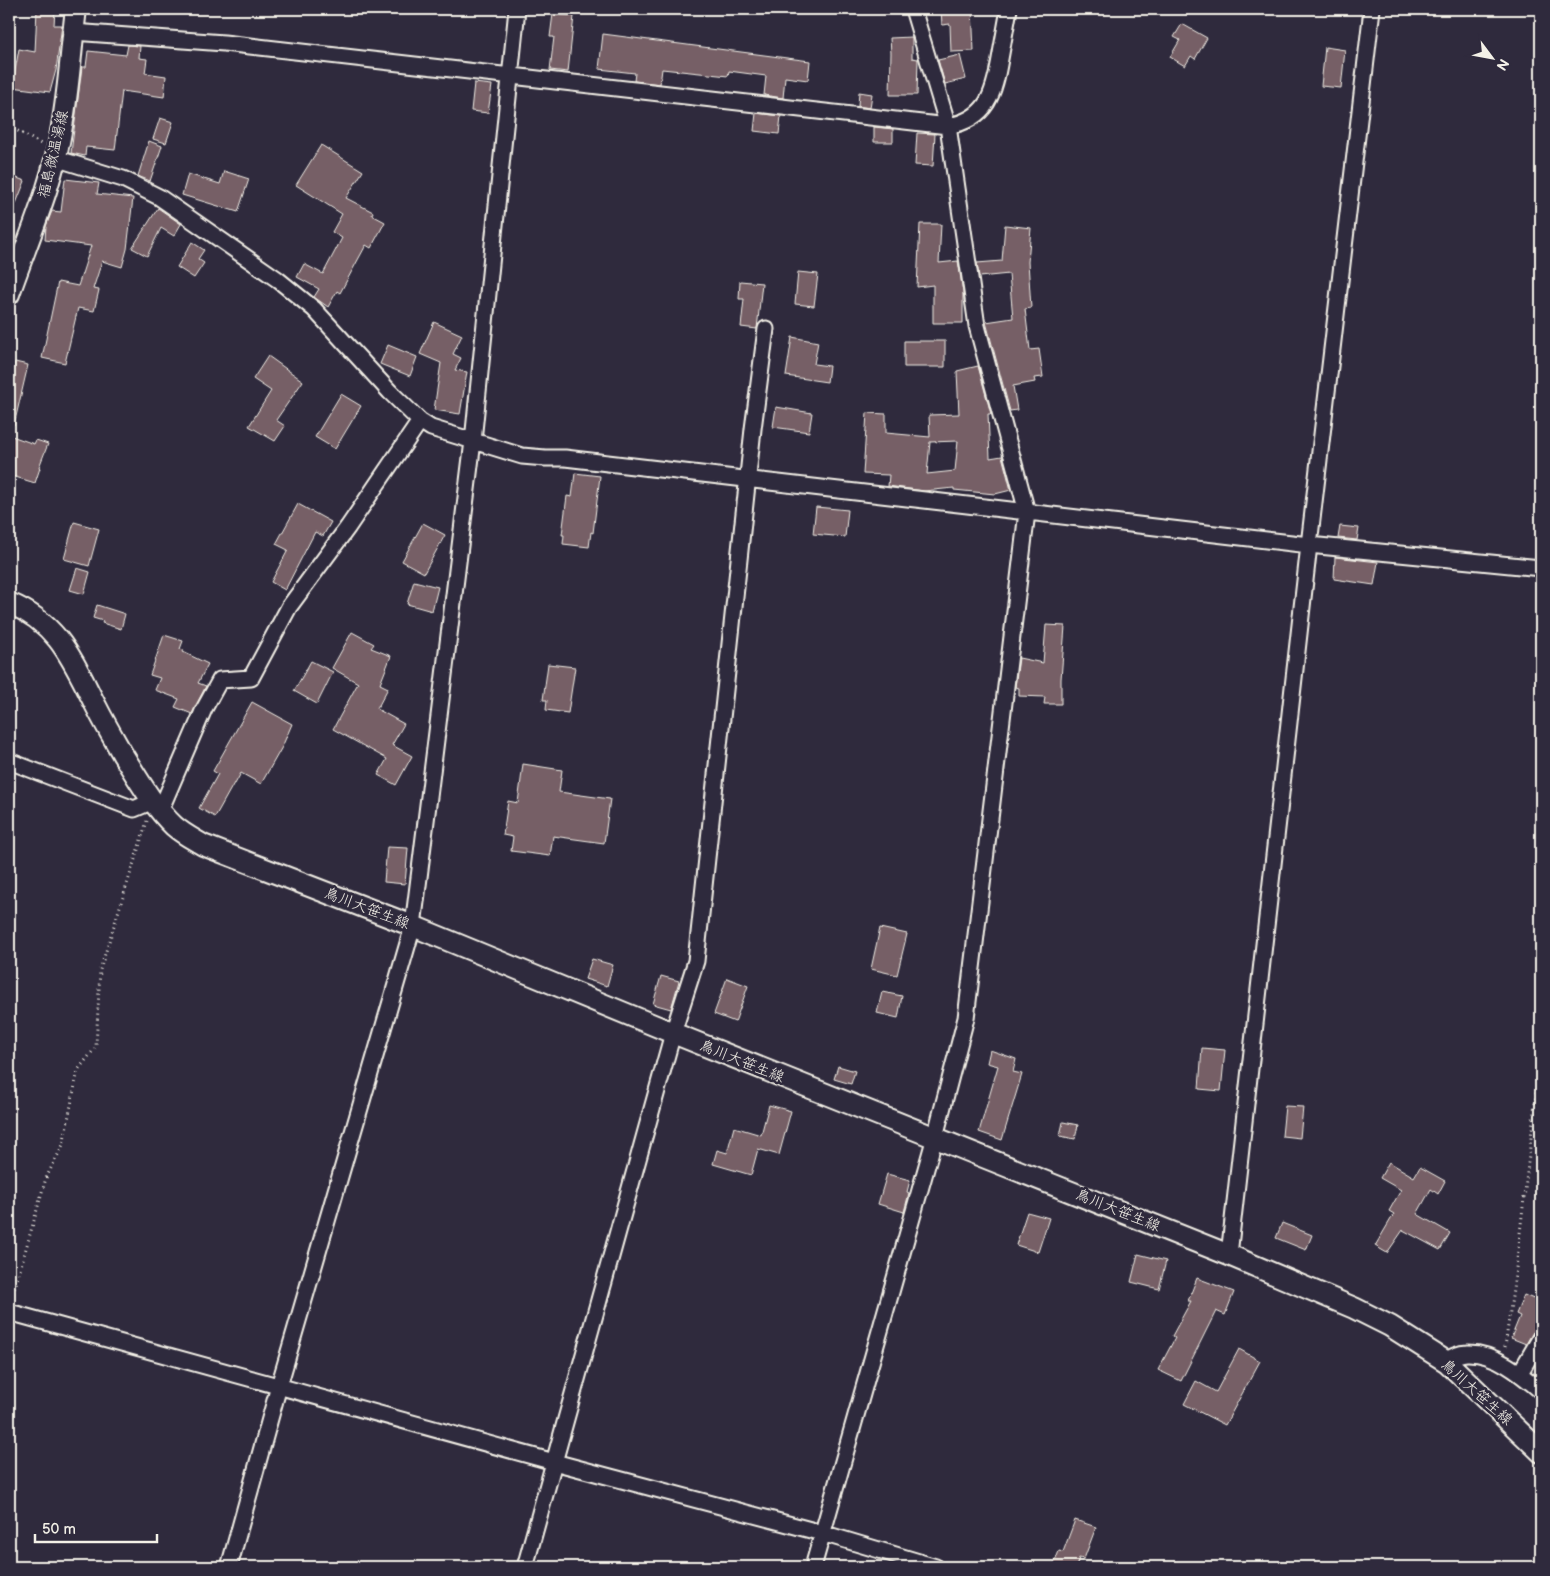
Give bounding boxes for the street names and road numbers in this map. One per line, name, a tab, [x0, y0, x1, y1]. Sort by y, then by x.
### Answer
street label: 福島微温湯線	[34, 108, 73, 200]
street label: 鳥川大笹生線	[321, 883, 412, 933]
street label: 鳥川大笹生線	[697, 1036, 787, 1087]
street label: 鳥川大笹生線	[1073, 1185, 1163, 1236]
street label: 鳥川大笹生線	[1437, 1355, 1516, 1430]

